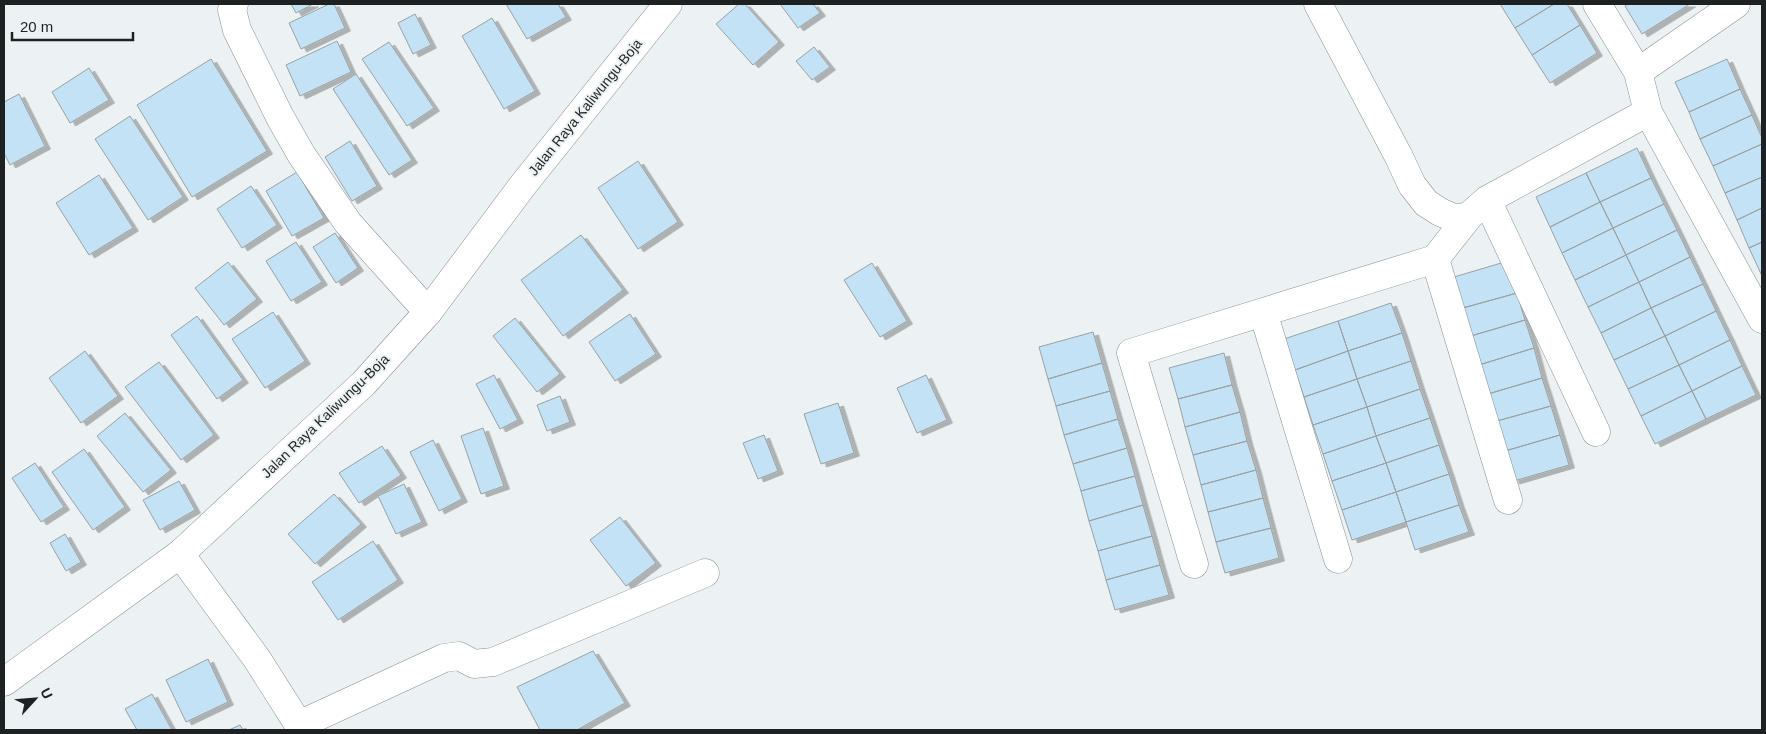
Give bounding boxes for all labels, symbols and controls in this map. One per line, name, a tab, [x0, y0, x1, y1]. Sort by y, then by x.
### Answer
scale bar	[12, 10, 134, 42]
text: 20 m	[20, 18, 53, 35]
street label: Jalan Raya Kaliwungu-Boja	[525, 35, 645, 179]
street label: Jalan Raya Kaliwungu-Boja	[258, 351, 392, 481]
north arrow	[10, 674, 60, 724]
text: U	[37, 685, 56, 701]

